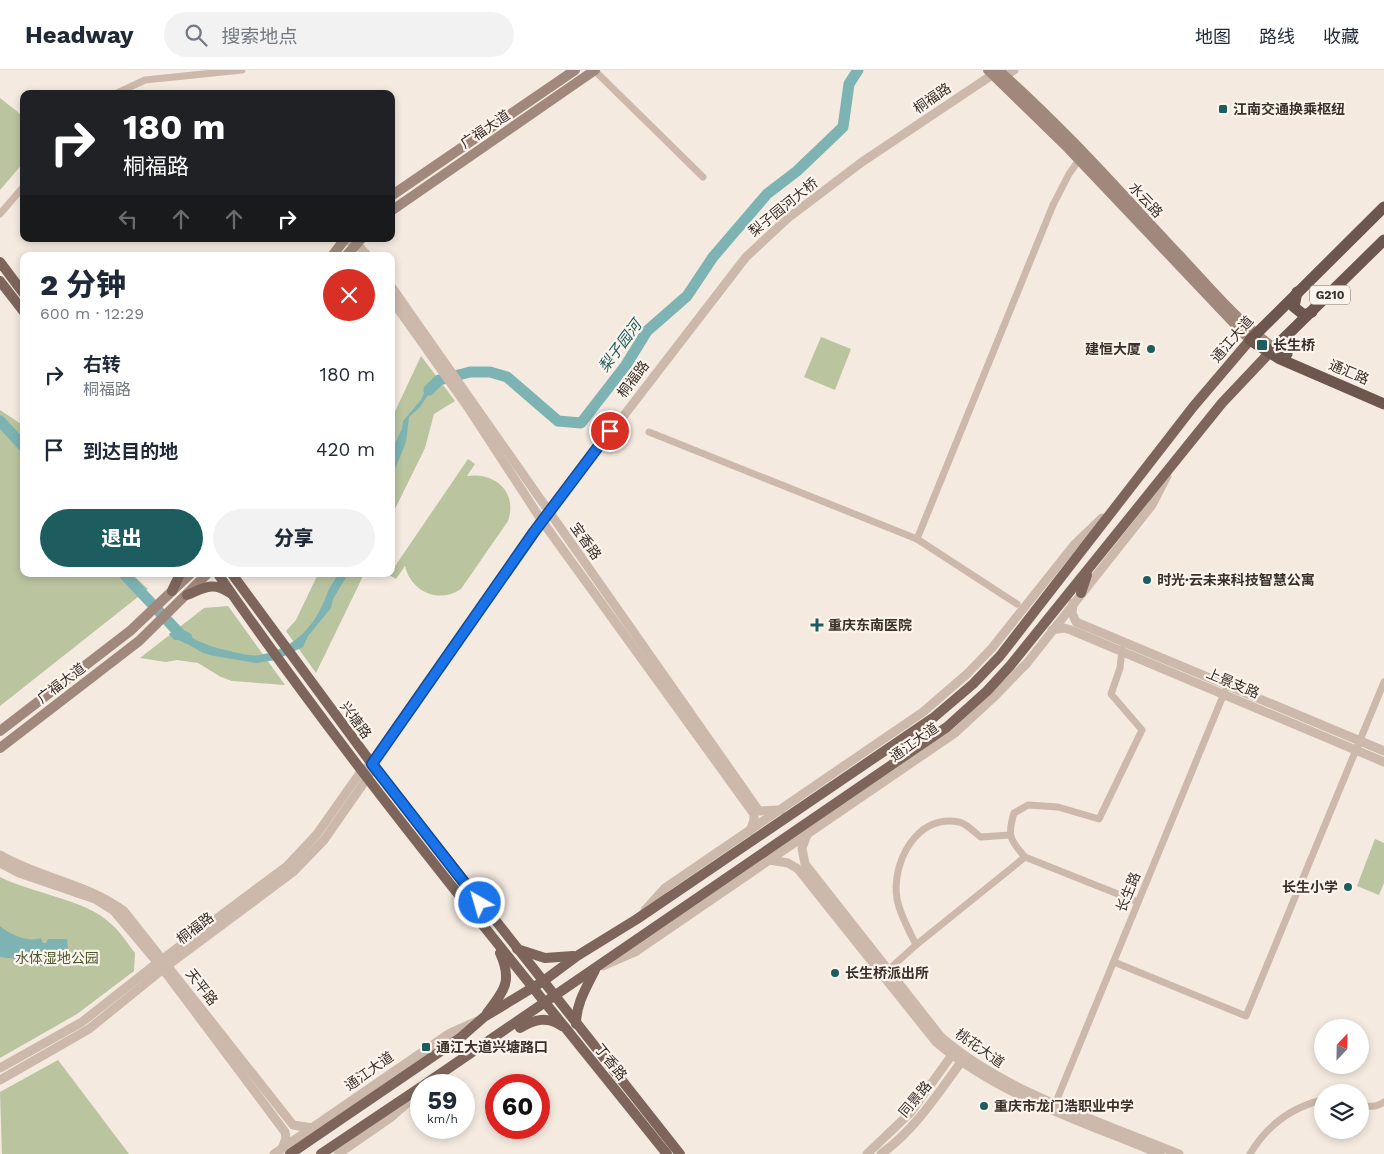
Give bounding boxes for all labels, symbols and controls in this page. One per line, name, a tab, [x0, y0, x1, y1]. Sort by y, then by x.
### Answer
search box	[164, 12, 514, 57]
text: Headway	[25, 21, 134, 49]
icon: search	[182, 21, 210, 49]
text: 搜索地点	[222, 25, 298, 48]
text: 地图	[1195, 26, 1231, 47]
text: 路线	[1259, 26, 1295, 47]
text: 收藏	[1323, 26, 1359, 47]
street label: 桐福路	[910, 80, 954, 116]
place label: 江南交通换乘枢纽	[1233, 101, 1345, 117]
marker: 江南交通换乘枢纽	[1217, 103, 1229, 115]
text: 180 m	[123, 106, 226, 148]
street label: 广福大道	[457, 107, 513, 151]
icon: right	[40, 110, 105, 175]
text: 桐福路	[123, 154, 189, 179]
street label: 梨子园河大桥	[745, 174, 821, 240]
street label: 水云路	[1126, 179, 1166, 221]
icon: left	[114, 205, 142, 233]
icon: ahead	[167, 205, 195, 233]
icon: ahead	[220, 205, 248, 233]
icon: right	[273, 205, 301, 233]
text: 2 分钟	[40, 267, 126, 302]
button: close	[323, 269, 375, 321]
road number: G210	[1310, 286, 1350, 304]
text: 600 m · 12:29	[40, 304, 144, 323]
street label: 通江大道	[1208, 313, 1256, 365]
water label: 梨子园河	[595, 314, 647, 375]
place label: 长生桥	[1273, 337, 1315, 353]
marker: 长生桥	[1255, 338, 1269, 352]
place label: 建恒大厦	[1085, 341, 1141, 357]
marker: 建恒大厦	[1145, 343, 1157, 355]
text: 右转	[83, 353, 121, 376]
street label: 通汇路	[1327, 356, 1371, 388]
street label: 桐福路	[614, 357, 652, 401]
icon: right	[40, 361, 68, 389]
text: 180 m	[319, 363, 375, 386]
text: 桐福路	[83, 380, 131, 399]
pin	[589, 410, 631, 452]
icon: arrive	[596, 417, 624, 445]
icon: arrive	[40, 436, 68, 464]
text: 420 m	[316, 438, 375, 461]
text: 到达目的地	[83, 440, 178, 463]
button: 退出	[40, 509, 203, 567]
button: 分享	[213, 509, 375, 567]
street label: 宝香路	[567, 519, 605, 563]
place label: 时光·云未来科技智慧公寓	[1157, 572, 1315, 588]
marker: 时光·云未来科技智慧公寓	[1141, 574, 1153, 586]
place label: 重庆东南医院	[828, 617, 912, 633]
marker: 重庆东南医院	[810, 618, 824, 632]
street label: 广福大道	[34, 660, 88, 706]
street label: 上景支路	[1204, 665, 1262, 701]
street label: 兴塘路	[337, 698, 375, 742]
street label: 通江大道	[886, 719, 942, 765]
street label: 长生路	[1113, 870, 1143, 914]
position arrow	[453, 876, 505, 928]
place label: 长生小学	[1282, 879, 1338, 895]
marker: 长生小学	[1342, 881, 1354, 893]
street label: 桐福路	[173, 909, 217, 947]
park label: 水体湿地公园	[15, 950, 99, 966]
place label: 长生桥派出所	[845, 965, 929, 981]
street label: 天平路	[183, 966, 221, 1008]
marker: 长生桥派出所	[829, 967, 841, 979]
north arrow	[1314, 1019, 1369, 1074]
map controls	[1314, 1019, 1369, 1139]
street label: 桃花大道	[952, 1025, 1008, 1071]
place label: 通江大道兴塘路口	[436, 1039, 548, 1055]
marker: 通江大道兴塘路口	[420, 1041, 432, 1053]
street label: 丁香路	[592, 1041, 630, 1083]
street label: 通江大道	[341, 1048, 397, 1094]
speed limit sign: 60	[485, 1074, 550, 1139]
street label: 同景路	[895, 1078, 935, 1120]
button: layers	[1314, 1084, 1369, 1139]
text: 59	[428, 1086, 457, 1115]
place label: 重庆市龙门浩职业中学	[994, 1098, 1134, 1114]
marker: 重庆市龙门浩职业中学	[978, 1100, 990, 1112]
text: km/h	[427, 1112, 458, 1126]

